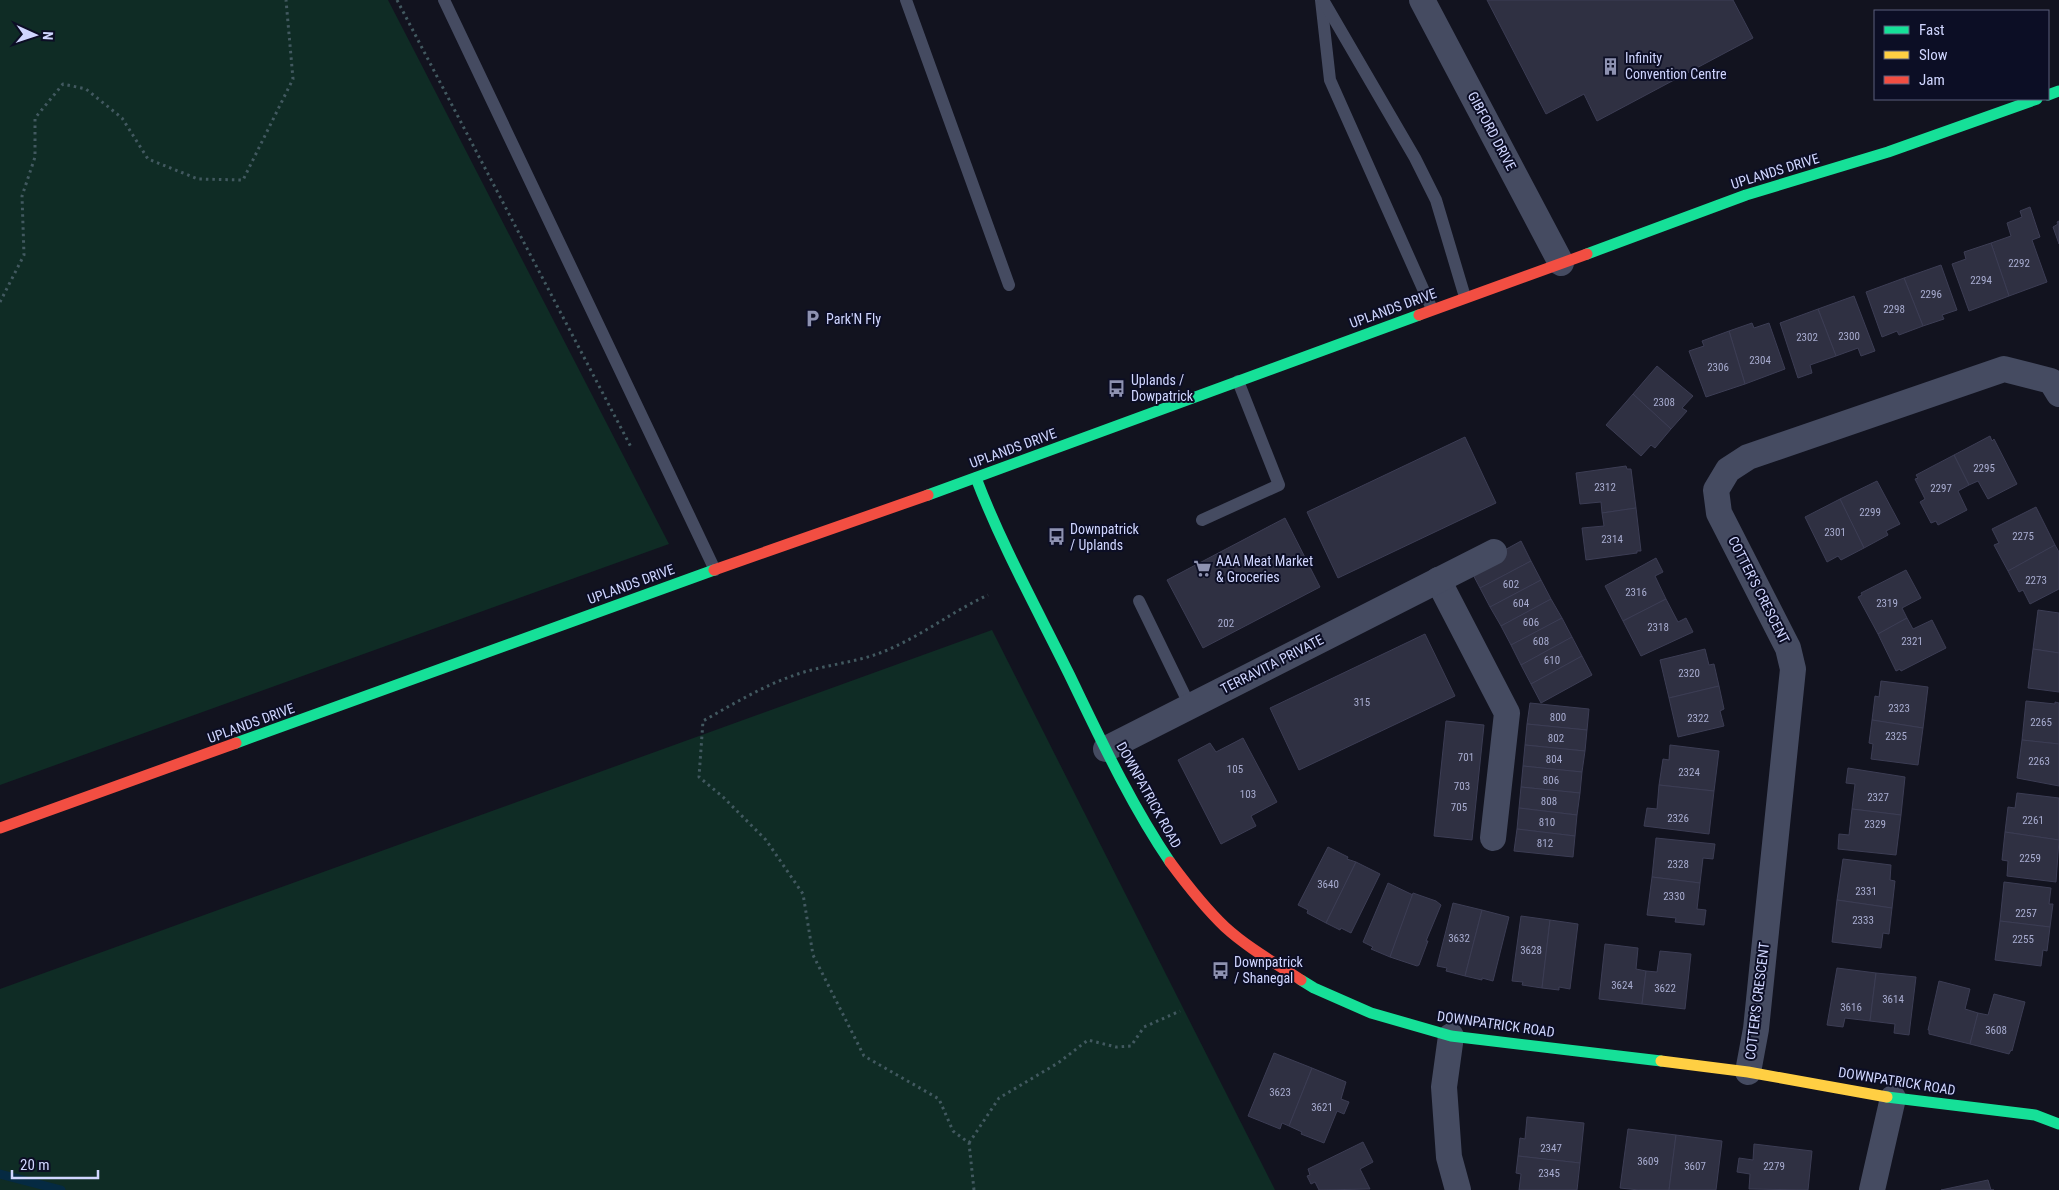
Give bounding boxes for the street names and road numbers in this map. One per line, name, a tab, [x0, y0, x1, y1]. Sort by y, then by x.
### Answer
street label: GIBFORD DRIVE	[1465, 89, 1519, 173]
street label: UPLANDS DRIVE	[1729, 150, 1821, 192]
street label: UPLANDS DRIVE	[1347, 285, 1439, 331]
street label: UPLANDS DRIVE	[967, 425, 1059, 471]
street label: COTTER'S CRESCENT	[1725, 534, 1793, 646]
street label: UPLANDS DRIVE	[585, 561, 677, 607]
street label: TERRAVITA PRIVATE	[1218, 631, 1326, 697]
street label: UPLANDS DRIVE	[205, 700, 297, 746]
street label: DOWNPATRICK ROAD	[1113, 739, 1185, 851]
street label: COTTER'S CRESCENT	[1742, 941, 1772, 1061]
street label: DOWNPATRICK ROAD	[1436, 1008, 1556, 1040]
street label: DOWNPATRICK ROAD	[1837, 1064, 1957, 1098]

